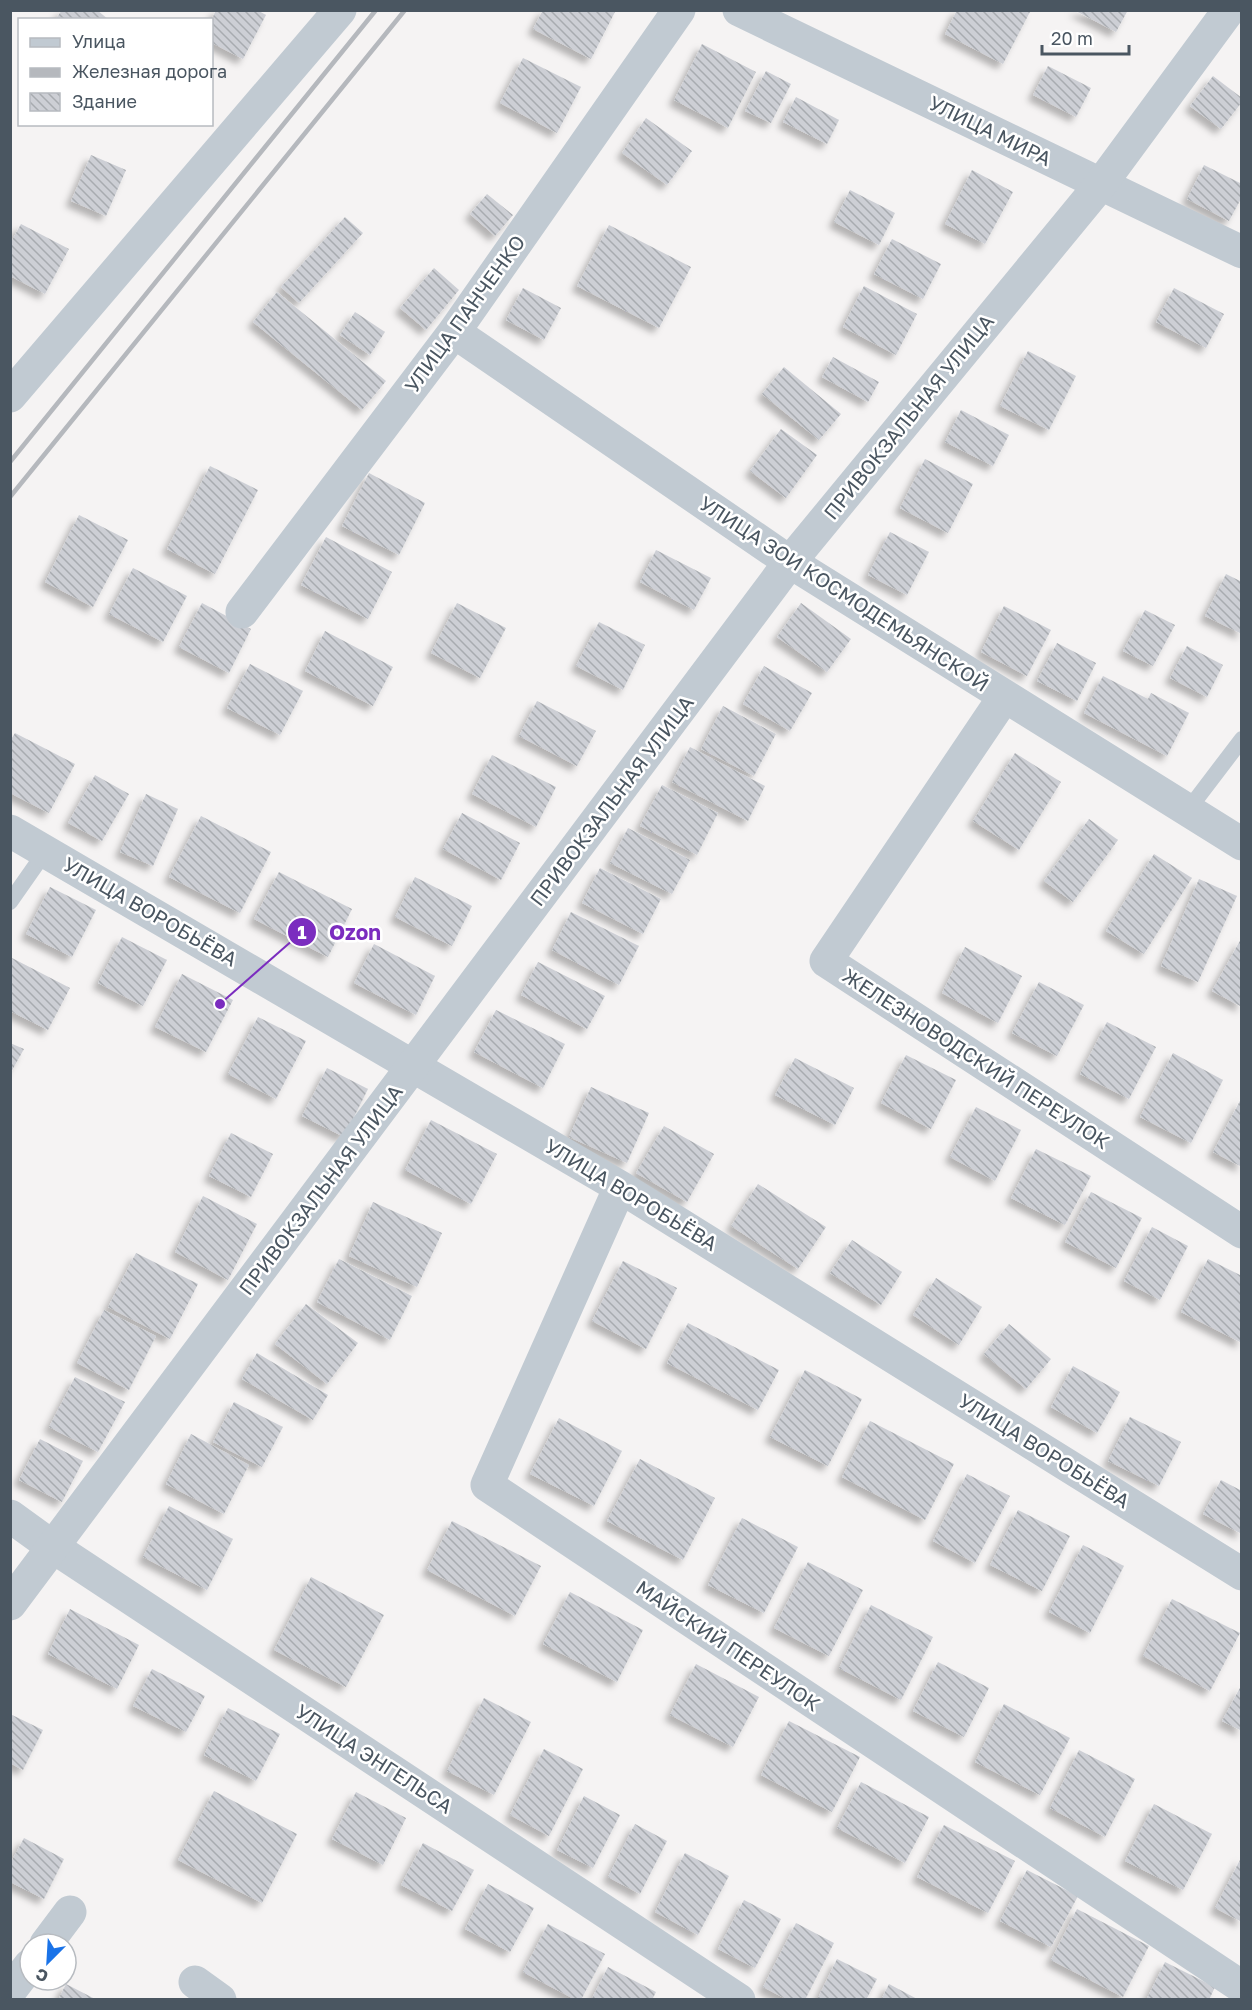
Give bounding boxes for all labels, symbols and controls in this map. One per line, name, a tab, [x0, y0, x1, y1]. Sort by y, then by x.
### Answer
legend	[18, 18, 213, 126]
scale bar	[1042, 18, 1129, 56]
text: 20 m	[1051, 27, 1093, 49]
text: Улица	[72, 30, 126, 52]
text: Железная дорога	[72, 60, 227, 82]
text: Здание	[72, 90, 137, 112]
street label: УЛИЦА МИРА	[925, 90, 1056, 170]
street label: УЛИЦА ПАНЧЕНКО	[399, 230, 529, 397]
street label: ПРИВОКЗАЛЬНАЯ УЛИЦА	[818, 309, 998, 524]
street label: УЛИЦА ЗОИ КОСМОДЕМЬЯНСКОЙ	[695, 491, 994, 696]
street label: ПРИВОКЗАЛЬНАЯ УЛИЦА	[524, 691, 698, 910]
street label: УЛИЦА ВОРОБЬЁВА	[59, 852, 242, 971]
callout: Ozon	[287, 913, 392, 952]
text: Ozon	[329, 919, 381, 945]
text: 1	[297, 921, 307, 943]
street label: ЖЕЛЕЗНОВОДСКИЙ ПЕРЕУЛОК	[839, 963, 1115, 1154]
street label: ПРИВОКЗАЛЬНАЯ УЛИЦА	[233, 1080, 407, 1299]
street label: УЛИЦА ВОРОБЬЁВА	[541, 1133, 722, 1255]
street label: УЛИЦА ВОРОБЬЁВА	[955, 1388, 1134, 1513]
street label: МАЙСКИЙ ПЕРЕУЛОК	[632, 1575, 825, 1716]
street label: УЛИЦА ЭНГЕЛЬСА	[292, 1698, 457, 1818]
north arrow	[18, 1932, 78, 1992]
text: С	[33, 1964, 51, 1987]

